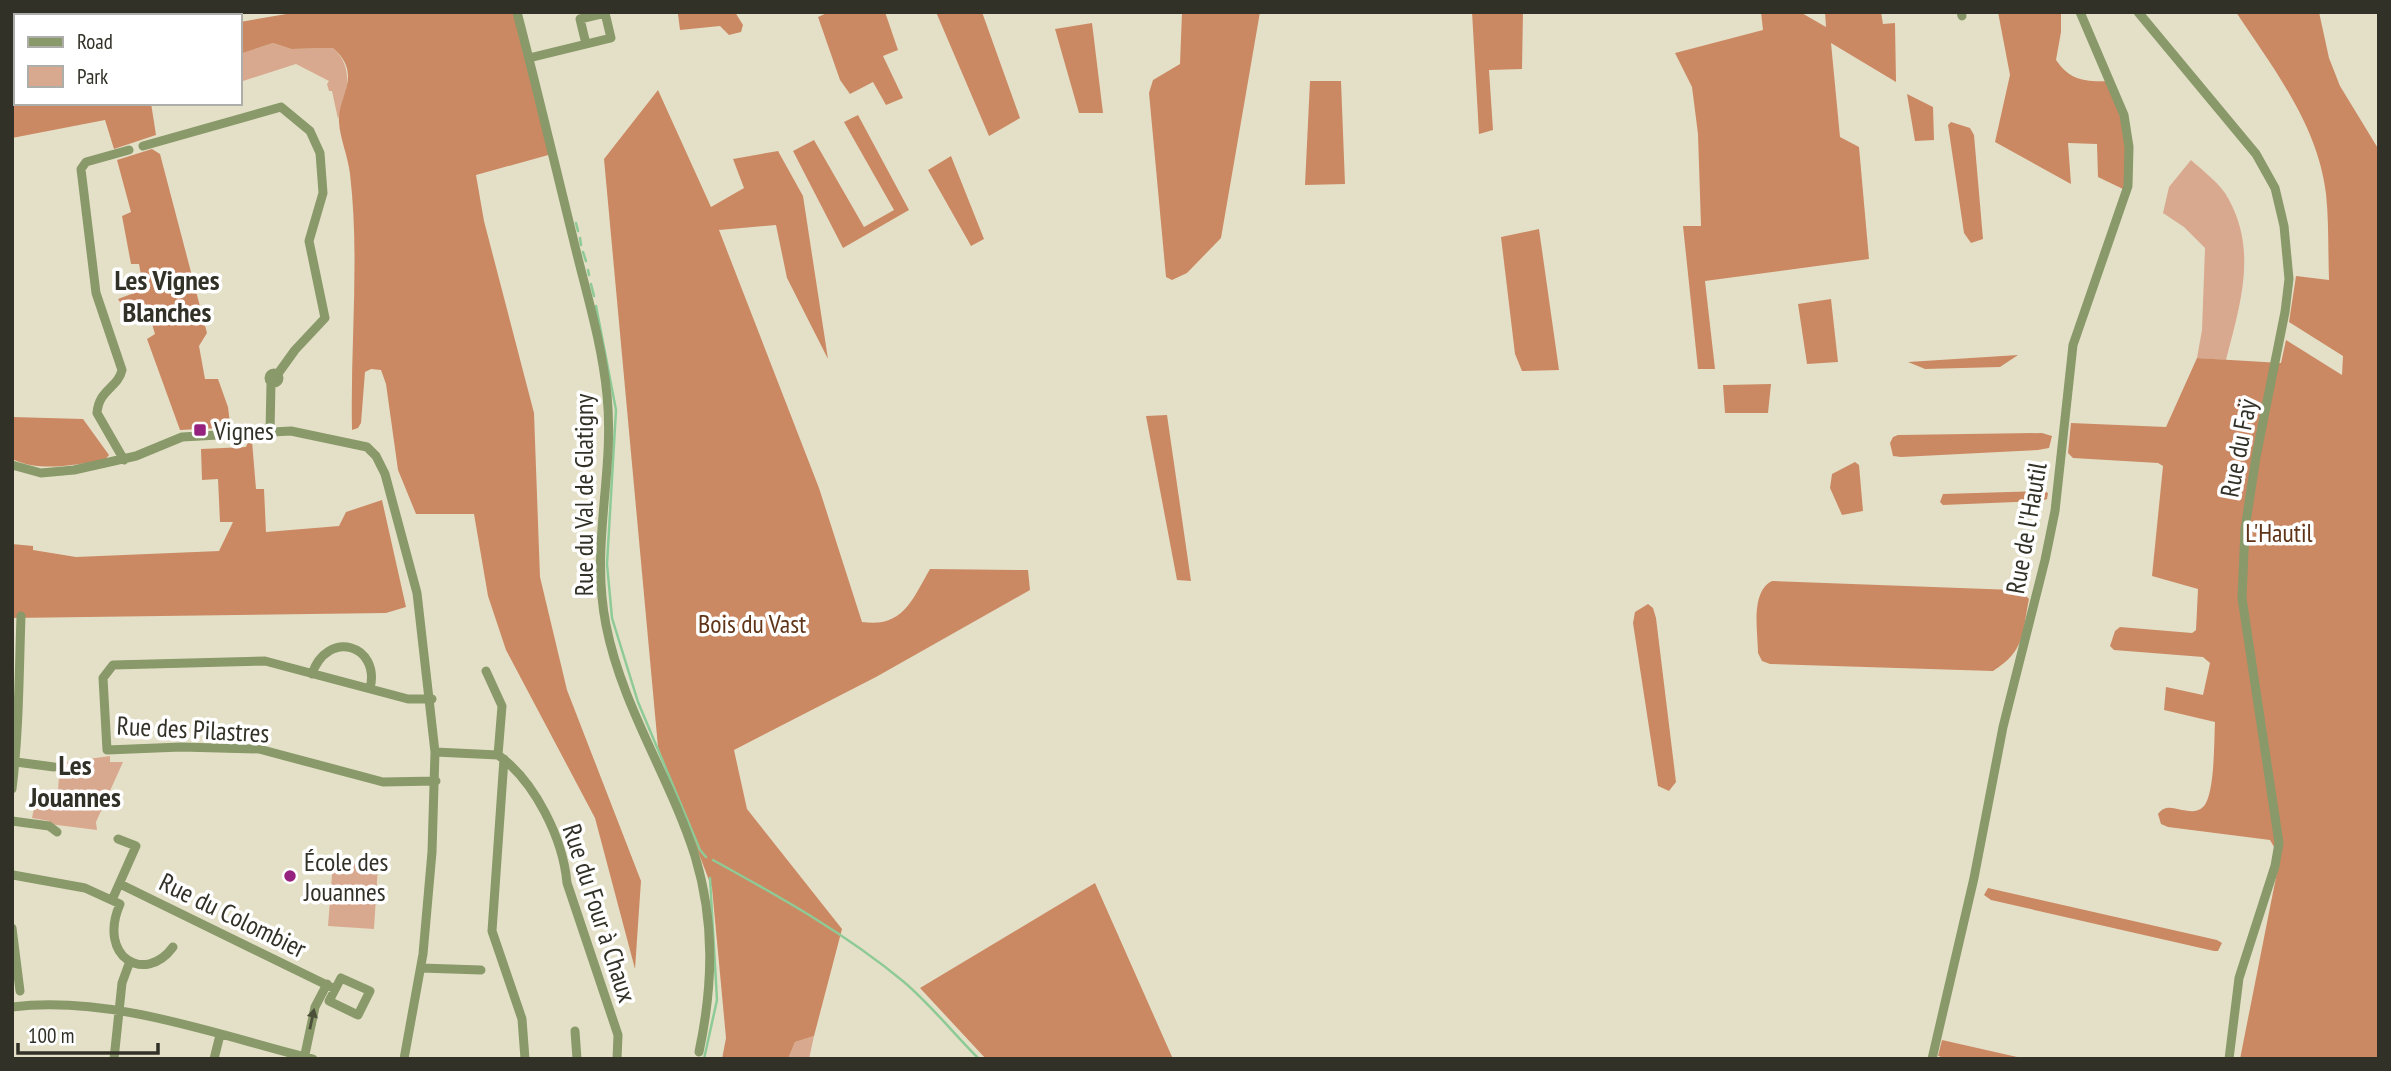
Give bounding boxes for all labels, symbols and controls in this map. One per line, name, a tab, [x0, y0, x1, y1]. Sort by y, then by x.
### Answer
legend	[14, 14, 242, 105]
text: Road	[77, 28, 113, 55]
text: Park	[77, 63, 108, 90]
district label: Les Vignes Blanches	[114, 261, 220, 330]
street label: Rue du Val de Glatigny	[567, 394, 600, 596]
street label: Rue du Faÿ	[2212, 396, 2264, 500]
place label: Vignes	[213, 414, 274, 447]
marker: Vignes	[192, 422, 208, 438]
street label: Rue de l'Hautil	[1998, 460, 2054, 596]
park label: L'Hautil	[2245, 516, 2313, 549]
park label: Bois du Vast	[698, 607, 806, 640]
street label: Rue des Pilastres	[116, 709, 270, 749]
district label: Les Jouannes	[28, 746, 121, 815]
street label: Rue du Four à Chaux	[556, 820, 644, 1007]
place label: École des Jouannes	[303, 845, 388, 908]
street label: Rue du Colombier	[154, 865, 312, 965]
marker: École des Jouannes	[282, 868, 298, 884]
one-way arrow	[307, 1008, 318, 1030]
scale bar	[18, 1012, 158, 1056]
text: 100 m	[28, 1022, 74, 1049]

